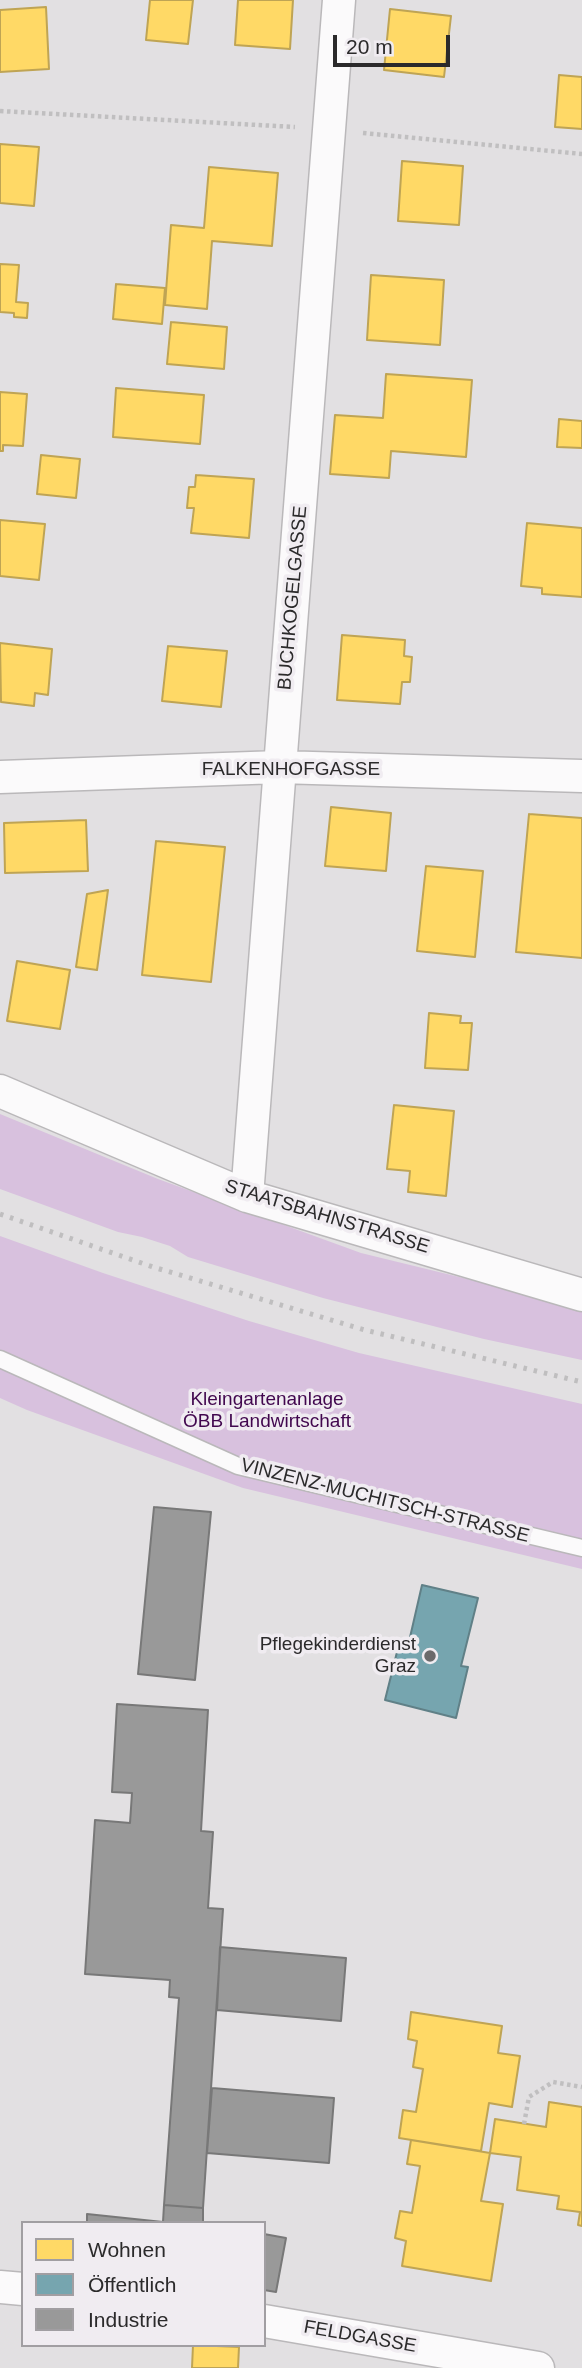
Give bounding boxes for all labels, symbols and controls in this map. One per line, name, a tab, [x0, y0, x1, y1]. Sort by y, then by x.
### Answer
scale bar	[337, 21, 454, 65]
text: 20 m	[346, 35, 393, 58]
street label: BUCHKOGELGASSE	[274, 505, 312, 691]
street label: FALKENHOFGASSE	[202, 759, 380, 781]
street label: STAATSBAHNSTRASSE	[222, 1175, 432, 1259]
park label: Kleingartenanlage ÖBB Landwirtschaft	[183, 1389, 351, 1433]
street label: VINZENZ-MUCHITSCH-STRASSE	[238, 1454, 532, 1548]
place label: Pflegekinderdienst Graz	[260, 1634, 416, 1678]
marker: Pflegekinderdienst Graz	[422, 1648, 438, 1664]
legend	[21, 2221, 266, 2347]
text: Wohnen	[88, 2238, 166, 2261]
text: Öffentlich	[88, 2273, 176, 2296]
text: Industrie	[88, 2308, 169, 2331]
street label: FELDGASSE	[302, 2316, 418, 2358]

